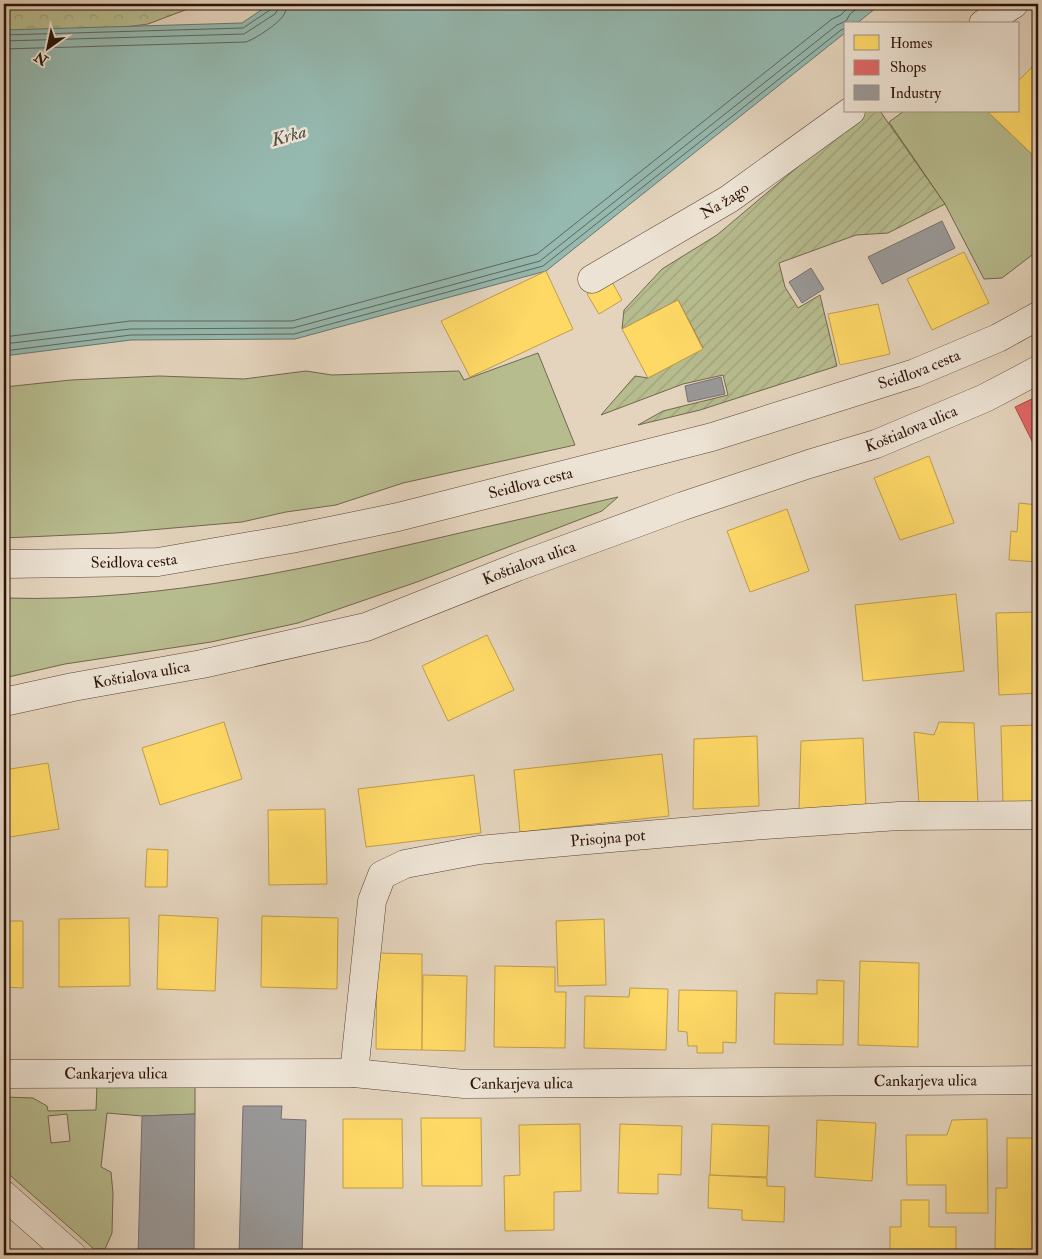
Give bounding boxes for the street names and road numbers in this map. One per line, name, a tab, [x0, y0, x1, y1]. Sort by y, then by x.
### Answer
street label: Na žago	[697, 178, 753, 224]
street label: Seidlova cesta	[875, 345, 964, 394]
street label: Koštialova ulica	[863, 401, 961, 457]
street label: Seidlova cesta	[486, 463, 575, 504]
street label: Koštialova ulica	[480, 536, 579, 590]
street label: Seidlova cesta	[91, 549, 179, 573]
street label: Koštialova ulica	[91, 656, 192, 693]
street label: Prisojna pot	[569, 825, 646, 851]
street label: Cankarjeva ulica	[64, 1064, 168, 1084]
street label: Cankarjeva ulica	[874, 1070, 978, 1091]
street label: Cankarjeva ulica	[470, 1073, 574, 1094]

